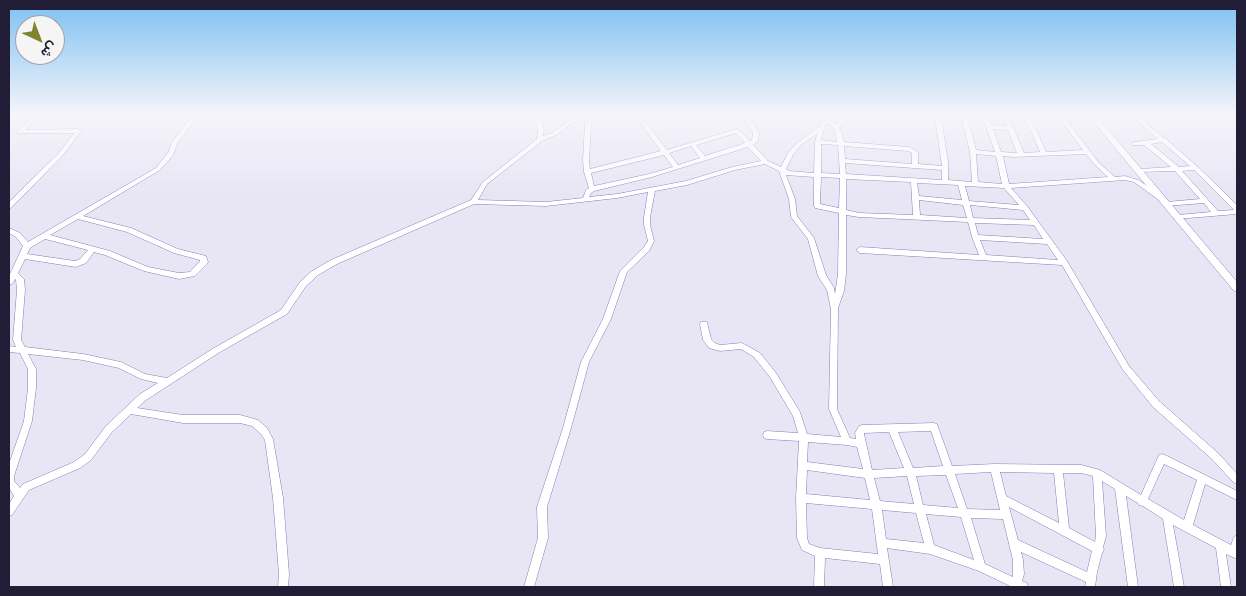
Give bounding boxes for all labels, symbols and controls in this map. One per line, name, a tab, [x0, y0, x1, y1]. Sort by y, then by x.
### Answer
north arrow	[15, 15, 65, 65]
text: ش	[37, 38, 63, 63]

